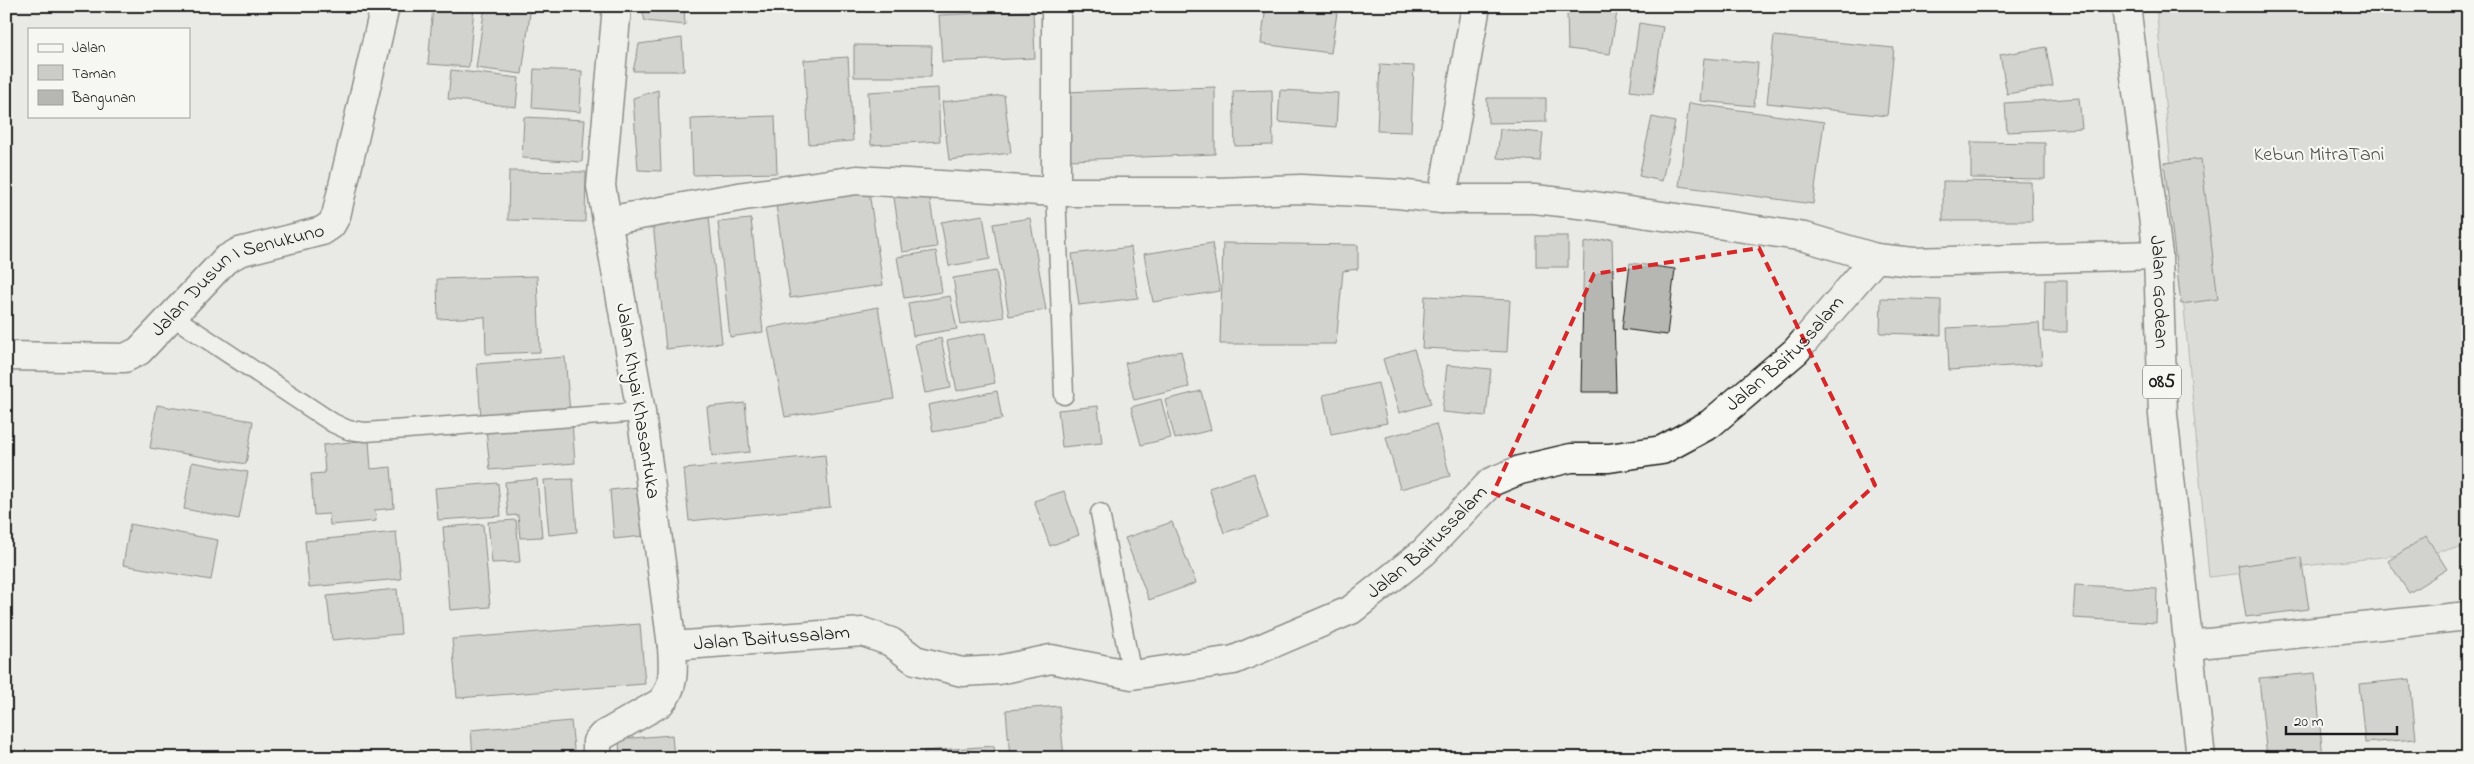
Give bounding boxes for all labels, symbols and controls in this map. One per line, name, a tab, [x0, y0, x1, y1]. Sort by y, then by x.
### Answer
legend	[28, 28, 190, 118]
text: Jalan	[72, 37, 105, 59]
text: Taman	[72, 63, 116, 85]
text: Bangunan	[71, 87, 136, 110]
park label: Kebun MitraTani	[2254, 141, 2384, 170]
street label: Jalan Dusun I Senukuno	[145, 216, 328, 344]
street label: Jalan Godean	[2141, 234, 2175, 349]
street label: Jalan Baitussalam	[1720, 290, 1852, 419]
street label: Jalan Khyai Khasantuka	[607, 301, 667, 501]
road number: 085	[2143, 366, 2181, 398]
street label: Jalan Baitussalam	[1361, 479, 1495, 606]
street label: Jalan Baitussalam	[693, 619, 851, 659]
scale bar	[2286, 704, 2398, 736]
text: 20 m	[2294, 711, 2324, 733]

